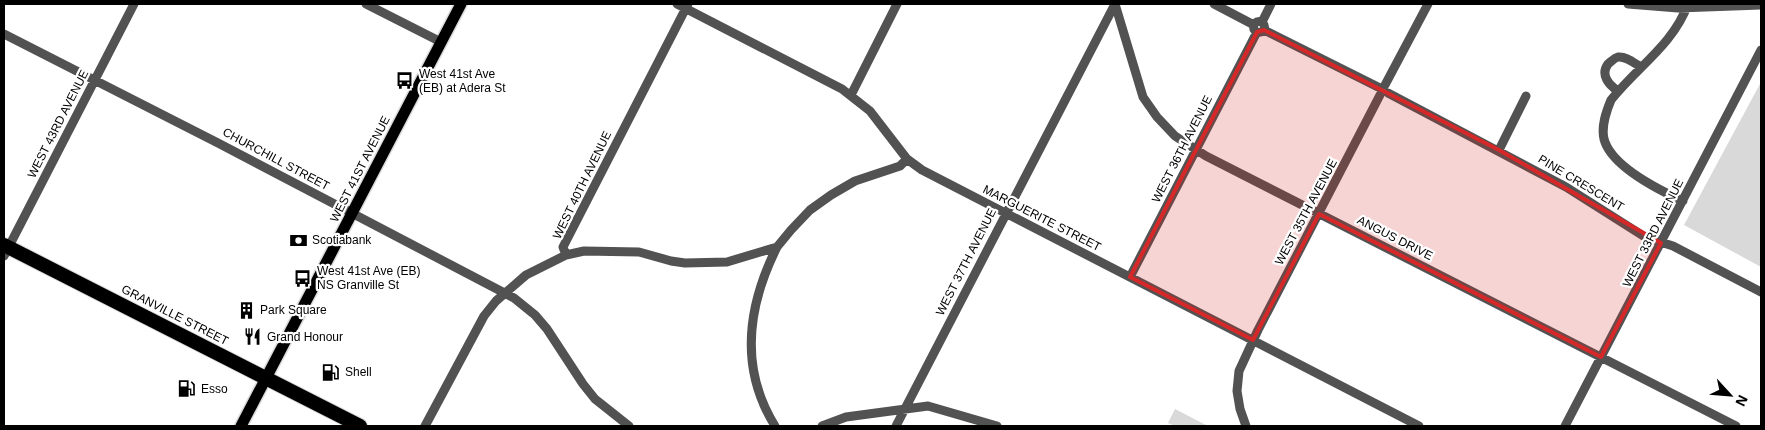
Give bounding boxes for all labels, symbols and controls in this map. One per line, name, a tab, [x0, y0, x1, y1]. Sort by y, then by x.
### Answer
place label: West 41st Ave (EB) at Adera St	[419, 67, 506, 95]
street label: WEST 43RD AVENUE	[25, 68, 91, 180]
bus stop icon: West 41st Ave (EB) at Adera St	[395, 71, 415, 91]
street label: WEST 36TH AVENUE	[1149, 93, 1215, 205]
street label: WEST 41ST AVENUE	[327, 114, 393, 224]
street label: CHURCHILL STREET	[220, 125, 332, 193]
street label: WEST 40TH AVENUE	[550, 129, 614, 241]
street label: PINE CRESCENT	[1536, 152, 1627, 214]
street label: WEST 35TH AVENUE	[1272, 157, 1340, 267]
street label: WEST 33RD AVENUE	[1620, 177, 1686, 289]
street label: MARGUERITE STREET	[981, 182, 1104, 254]
street label: WEST 37TH AVENUE	[933, 206, 999, 318]
street label: ANGUS DRIVE	[1355, 213, 1435, 263]
bank icon: Scotiabank	[288, 230, 308, 250]
place label: Scotiabank	[312, 233, 372, 247]
place label: West 41st Ave (EB) NS Granville St	[317, 264, 421, 292]
bus stop icon: West 41st Ave (EB) NS Granville St	[293, 268, 313, 288]
street label: GRANVILLE STREET	[119, 282, 231, 348]
building icon: Park Square	[236, 300, 256, 320]
place label: Park Square	[260, 303, 327, 317]
restaurant icon: Grand Honour	[243, 327, 263, 347]
place label: Grand Honour	[267, 330, 343, 344]
fuel station icon: Shell	[321, 362, 341, 382]
place label: Shell	[345, 365, 372, 379]
north arrow	[1705, 370, 1755, 420]
fuel station icon: Esso	[177, 379, 197, 399]
place label: Esso	[201, 382, 228, 396]
text: N	[1732, 393, 1751, 409]

